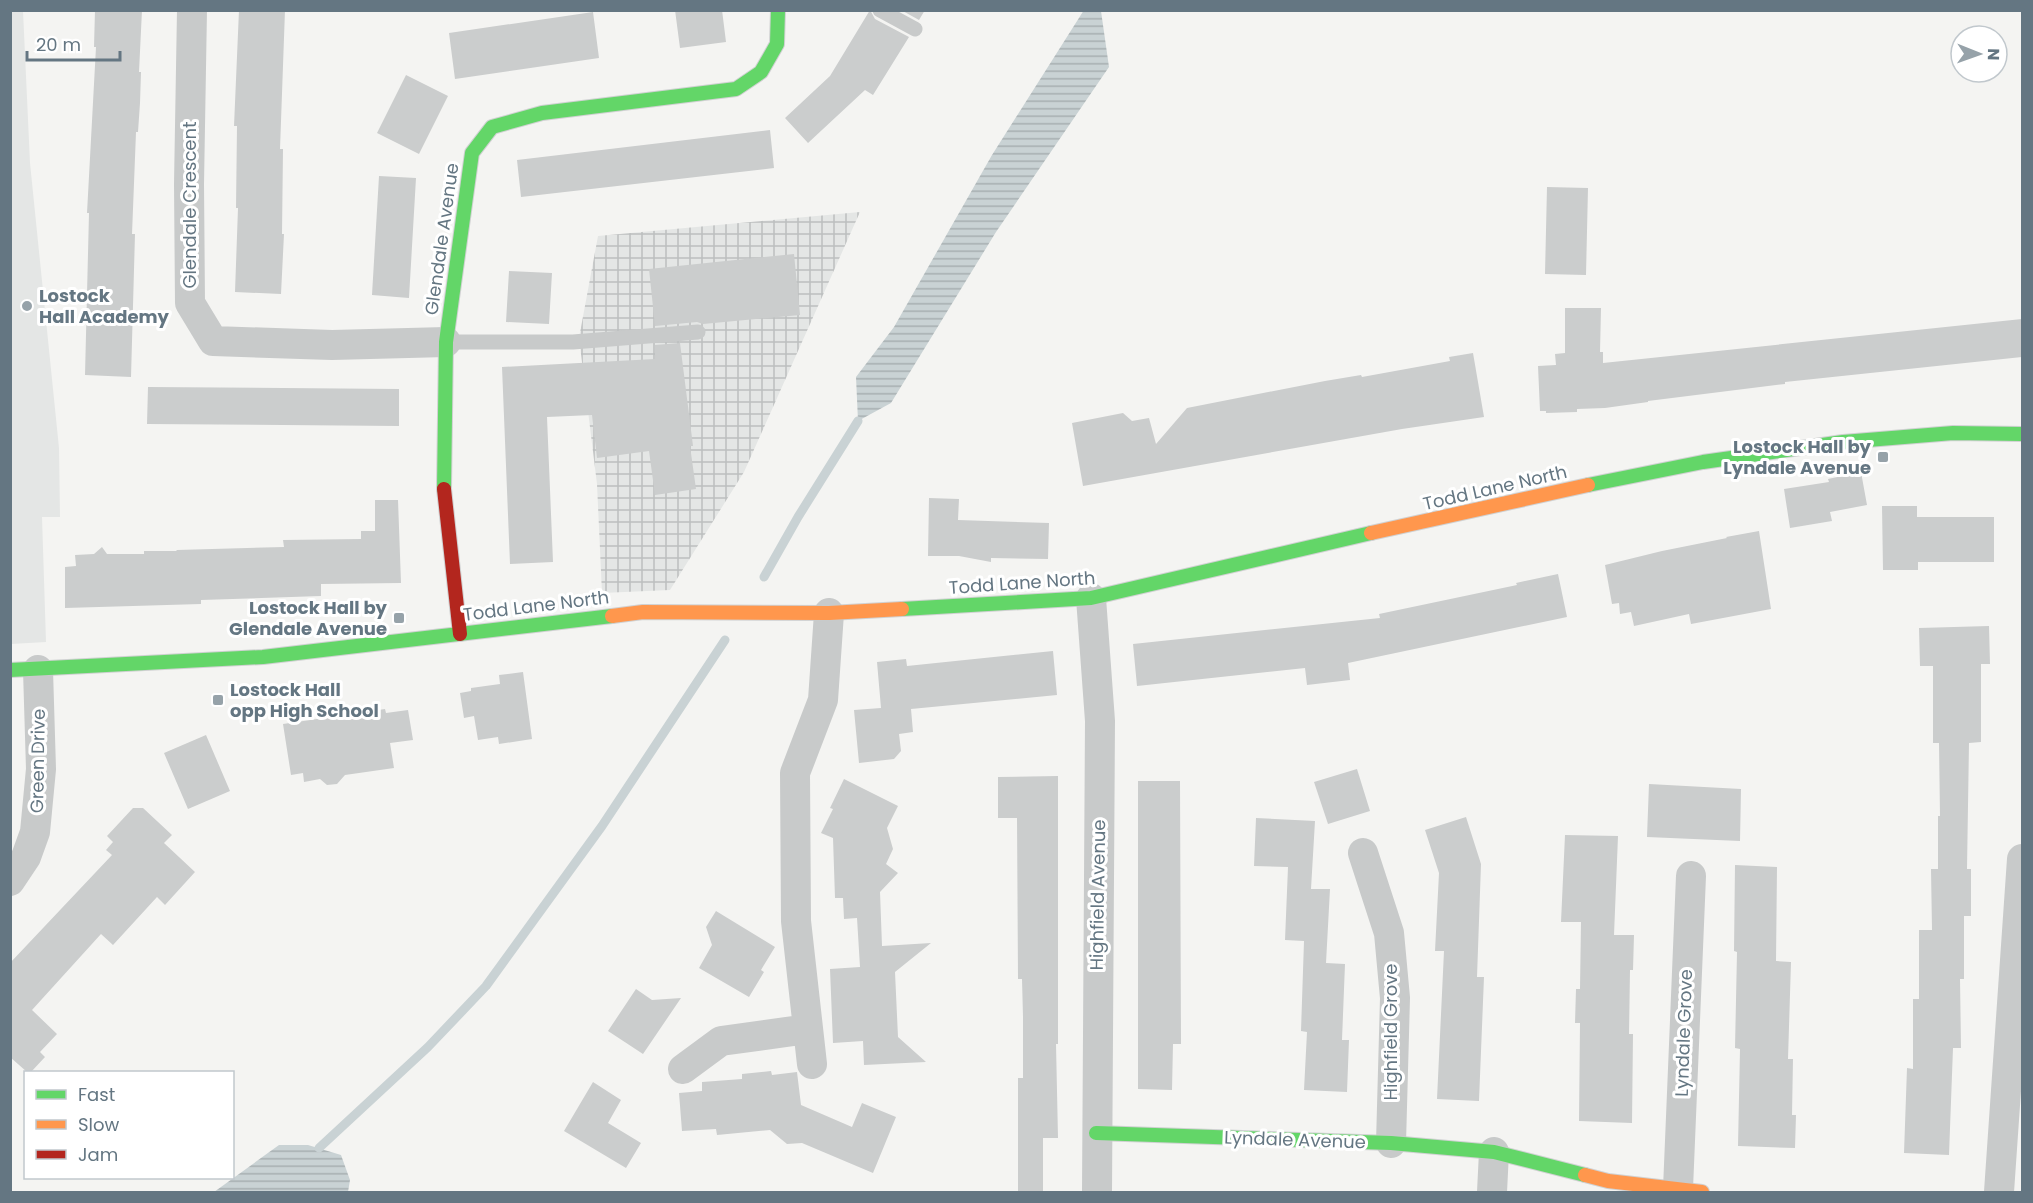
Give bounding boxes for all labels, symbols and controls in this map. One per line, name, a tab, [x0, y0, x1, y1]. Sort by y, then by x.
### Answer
scale bar	[27, 24, 120, 62]
north arrow	[1949, 24, 2009, 84]
text: 20 m	[36, 32, 81, 57]
text: N	[1982, 48, 2005, 60]
street label: Glendale Crescent	[177, 121, 202, 289]
street label: Glendale Avenue	[418, 161, 465, 317]
place label: Lostock Hall Academy	[39, 283, 170, 329]
marker: Lostock Hall Academy	[20, 299, 34, 313]
place label: Lostock Hall by Lyndale Avenue	[1723, 434, 1872, 480]
marker: Lostock Hall by Lyndale Avenue	[1876, 450, 1890, 464]
street label: Todd Lane North	[1421, 459, 1569, 516]
street label: Todd Lane North	[948, 565, 1096, 600]
street label: Todd Lane North	[462, 584, 610, 627]
place label: Lostock Hall by Glendale Avenue	[229, 595, 388, 641]
marker: Lostock Hall by Glendale Avenue	[392, 611, 406, 625]
place label: Lostock Hall opp High School	[230, 677, 379, 723]
marker: Lostock Hall opp High School	[211, 693, 225, 707]
street label: Green Drive	[24, 709, 51, 813]
street label: Highfield Avenue	[1084, 819, 1111, 971]
street label: Highfield Grove	[1378, 964, 1403, 1100]
street label: Lyndale Grove	[1669, 969, 1698, 1097]
legend	[24, 1071, 234, 1179]
text: Fast	[78, 1082, 115, 1107]
text: Slow	[78, 1112, 120, 1137]
street label: Lyndale Avenue	[1224, 1125, 1366, 1154]
text: Jam	[78, 1142, 118, 1167]

